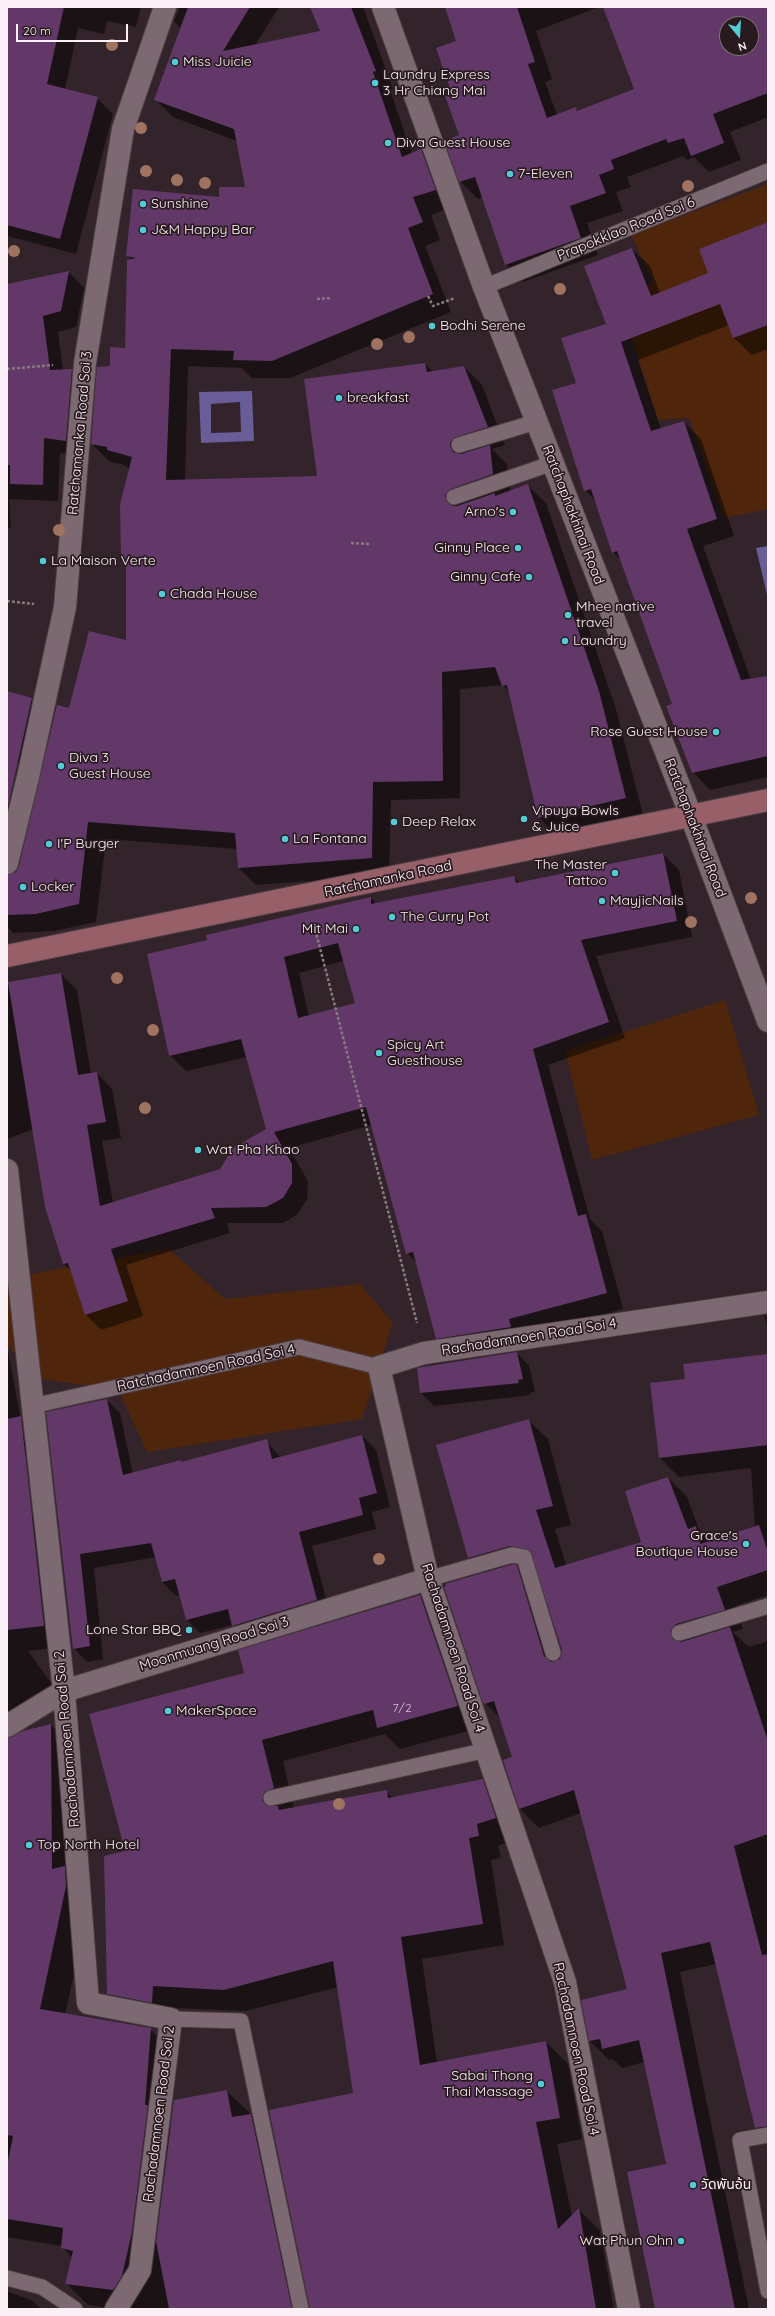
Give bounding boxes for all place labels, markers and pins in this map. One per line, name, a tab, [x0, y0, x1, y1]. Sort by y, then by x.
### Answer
place label: Miss Juicie	[183, 54, 252, 70]
marker: Miss Juicie	[170, 57, 180, 67]
place label: Laundry Express 3 Hr Chiang Mai	[383, 67, 490, 100]
marker: Laundry Express 3 Hr Chiang Mai	[370, 78, 380, 88]
place label: Diva Guest House	[396, 135, 510, 151]
marker: Diva Guest House	[383, 138, 393, 148]
place label: 7-Eleven	[518, 166, 573, 182]
marker: 7-Eleven	[505, 169, 515, 179]
place label: Sunshine	[151, 196, 208, 212]
marker: Sunshine	[138, 199, 148, 209]
place label: J&M Happy Bar	[151, 222, 254, 238]
marker: J&M Happy Bar	[138, 225, 148, 235]
place label: Bodhi Serene	[440, 318, 526, 334]
marker: Bodhi Serene	[427, 321, 437, 331]
place label: breakfast	[347, 390, 409, 406]
marker: breakfast	[334, 393, 344, 403]
place label: Arno's	[465, 504, 505, 520]
marker: Arno's	[508, 507, 518, 517]
place label: Ginny Place	[434, 540, 510, 556]
marker: Ginny Place	[513, 543, 523, 553]
place label: La Maison Verte	[51, 553, 156, 569]
marker: La Maison Verte	[38, 556, 48, 566]
place label: Ginny Cafe	[450, 569, 521, 585]
marker: Ginny Cafe	[524, 572, 534, 582]
place label: Chada House	[170, 586, 257, 602]
marker: Chada House	[157, 589, 167, 599]
place label: Mhee native travel	[576, 599, 655, 632]
marker: Mhee native travel	[563, 610, 573, 620]
place label: Laundry	[573, 633, 627, 649]
marker: Laundry	[560, 636, 570, 646]
place label: Rose Guest House	[590, 724, 708, 740]
marker: Rose Guest House	[711, 727, 721, 737]
place label: Diva 3 Guest House	[69, 750, 151, 782]
marker: Diva 3 Guest House	[56, 761, 66, 771]
place label: Vipuya Bowls & Juice	[532, 803, 619, 836]
place label: Deep Relax	[402, 814, 476, 830]
marker: Vipuya Bowls & Juice	[519, 814, 529, 824]
marker: Deep Relax	[389, 817, 399, 827]
place label: La Fontana	[293, 831, 367, 847]
marker: La Fontana	[280, 834, 290, 844]
place label: I'P Burger	[57, 836, 119, 852]
marker: I'P Burger	[44, 839, 54, 849]
place label: The Master Tattoo	[534, 857, 607, 890]
marker: The Master Tattoo	[610, 868, 620, 878]
place label: Locker	[31, 879, 75, 895]
marker: Locker	[18, 882, 28, 892]
place label: MayjicNails	[610, 893, 683, 909]
marker: MayjicNails	[597, 896, 607, 906]
place label: The Curry Pot	[400, 909, 489, 925]
marker: The Curry Pot	[387, 912, 397, 922]
place label: Mit Mai	[302, 921, 348, 937]
marker: Mit Mai	[351, 924, 361, 934]
place label: Spicy Art Guesthouse	[387, 1037, 463, 1070]
marker: Spicy Art Guesthouse	[374, 1048, 384, 1058]
place label: Wat Pha Khao	[206, 1142, 299, 1158]
marker: Wat Pha Khao	[193, 1145, 203, 1155]
place label: Grace's Boutique House	[636, 1528, 738, 1560]
marker: Grace's Boutique House	[741, 1539, 751, 1549]
place label: Lone Star BBQ	[86, 1622, 181, 1638]
marker: Lone Star BBQ	[184, 1625, 194, 1635]
place label: MakerSpace	[176, 1703, 257, 1719]
marker: MakerSpace	[163, 1706, 173, 1716]
place label: Top North Hotel	[37, 1837, 139, 1853]
marker: Top North Hotel	[24, 1840, 34, 1850]
place label: Sabai Thong Thai Massage	[443, 2068, 533, 2100]
marker: Sabai Thong Thai Massage	[536, 2079, 546, 2089]
place label: วัดพันอ้น	[701, 2177, 751, 2193]
marker: วัดพันอ้น	[688, 2180, 698, 2190]
place label: Wat Phun Ohn	[580, 2233, 673, 2249]
marker: Wat Phun Ohn	[676, 2236, 686, 2246]

